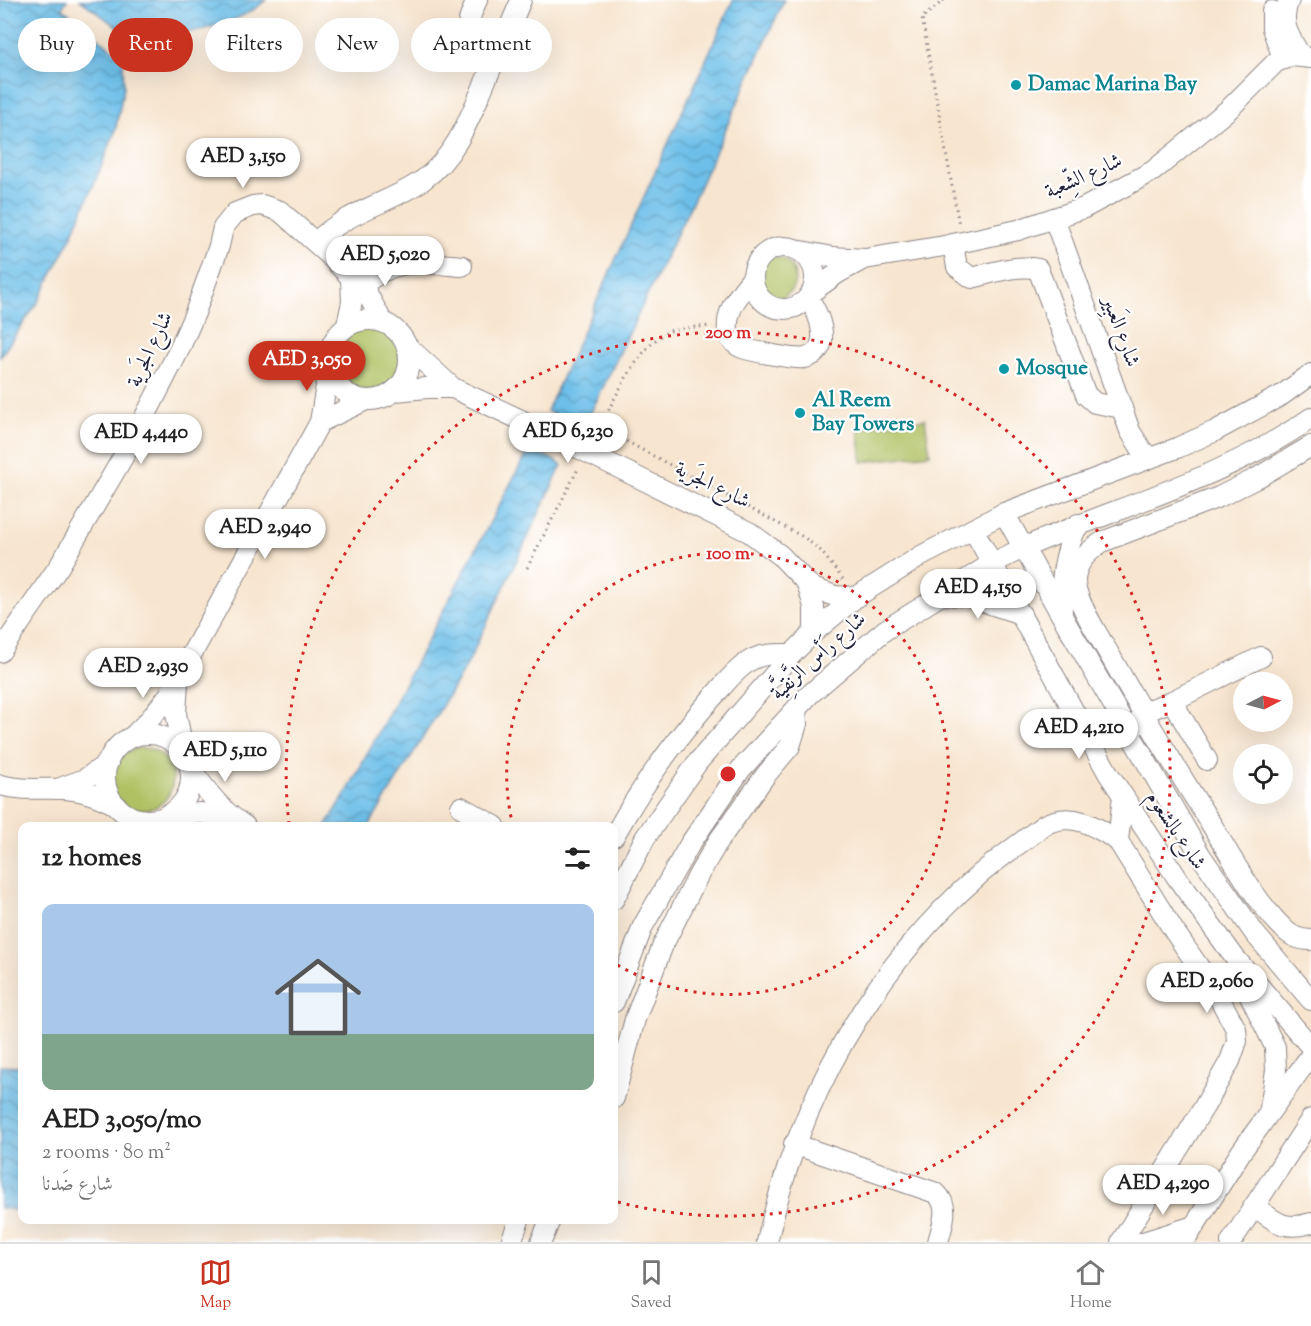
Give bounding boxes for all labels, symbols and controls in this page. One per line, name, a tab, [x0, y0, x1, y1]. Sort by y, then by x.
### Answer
chip: Buy	[18, 18, 96, 72]
chip: Rent	[108, 18, 193, 72]
chip: Filters	[205, 18, 303, 72]
chip: New	[315, 18, 399, 72]
chip: Apartment	[411, 18, 552, 72]
place label: Damac Marina Bay	[1028, 70, 1198, 100]
marker: Damac Marina Bay	[1009, 78, 1023, 92]
pin: AED 3,150	[174, 138, 312, 189]
text: AED 3,150	[200, 143, 286, 172]
street label: شارع الشِّعبة	[1040, 145, 1128, 208]
pin: AED 5,020	[316, 236, 454, 287]
text: AED 5,020	[340, 241, 430, 270]
street label: شارع العَبِير	[1092, 290, 1149, 372]
street label: شارع الجَرية	[119, 306, 183, 393]
text: 200 m	[705, 321, 751, 347]
pin: AED 3,050	[238, 341, 376, 392]
text: AED 3,050	[263, 346, 351, 375]
place label: Mosque	[1016, 354, 1088, 384]
marker: Mosque	[997, 362, 1011, 376]
place label: Al Reem Bay Towers	[812, 386, 914, 440]
marker: Al Reem Bay Towers	[793, 406, 807, 420]
pin: AED 6,230	[499, 413, 637, 464]
pin: AED 4,440	[72, 414, 210, 465]
text: AED 6,230	[523, 418, 613, 447]
text: AED 4,440	[94, 419, 188, 448]
street label: شارع الجَرية	[669, 453, 756, 518]
pin: AED 2,940	[196, 509, 334, 560]
text: AED 2,940	[219, 514, 311, 543]
text: 100 m	[706, 542, 750, 568]
pin: AED 4,150	[909, 569, 1047, 620]
text: AED 4,150	[934, 574, 1022, 603]
street label: شارع رَأس الرَّنقِيَّة	[761, 602, 874, 709]
pin: AED 2,930	[74, 648, 212, 699]
text: AED 2,930	[98, 653, 188, 682]
north arrow	[1233, 672, 1293, 732]
map controls	[1233, 672, 1293, 804]
pin: AED 4,210	[1010, 709, 1148, 760]
text: AED 4,210	[1034, 714, 1124, 743]
pin: AED 5,110	[156, 732, 294, 783]
text: AED 5,110	[183, 737, 267, 766]
button: locate	[1233, 744, 1293, 804]
centre of rings	[718, 764, 738, 784]
street label: شارع بالشعوم	[1137, 785, 1213, 877]
text: 12 homes	[42, 840, 141, 877]
icon: filters	[561, 842, 594, 875]
icon: home	[264, 943, 372, 1051]
pin: AED 2,060	[1138, 963, 1276, 1014]
text: AED 2,060	[1160, 968, 1254, 997]
text: AED 3,050/mo	[42, 1102, 202, 1139]
text: 2 rooms · 80 m²	[42, 1139, 171, 1168]
pin: AED 4,290	[1094, 1165, 1232, 1216]
text: AED 4,290	[1116, 1170, 1210, 1199]
text: شارع ضَدنا	[42, 1171, 113, 1200]
tab: Map	[199, 1256, 232, 1315]
tab: Saved	[630, 1256, 672, 1315]
tab: Home	[1070, 1256, 1112, 1315]

